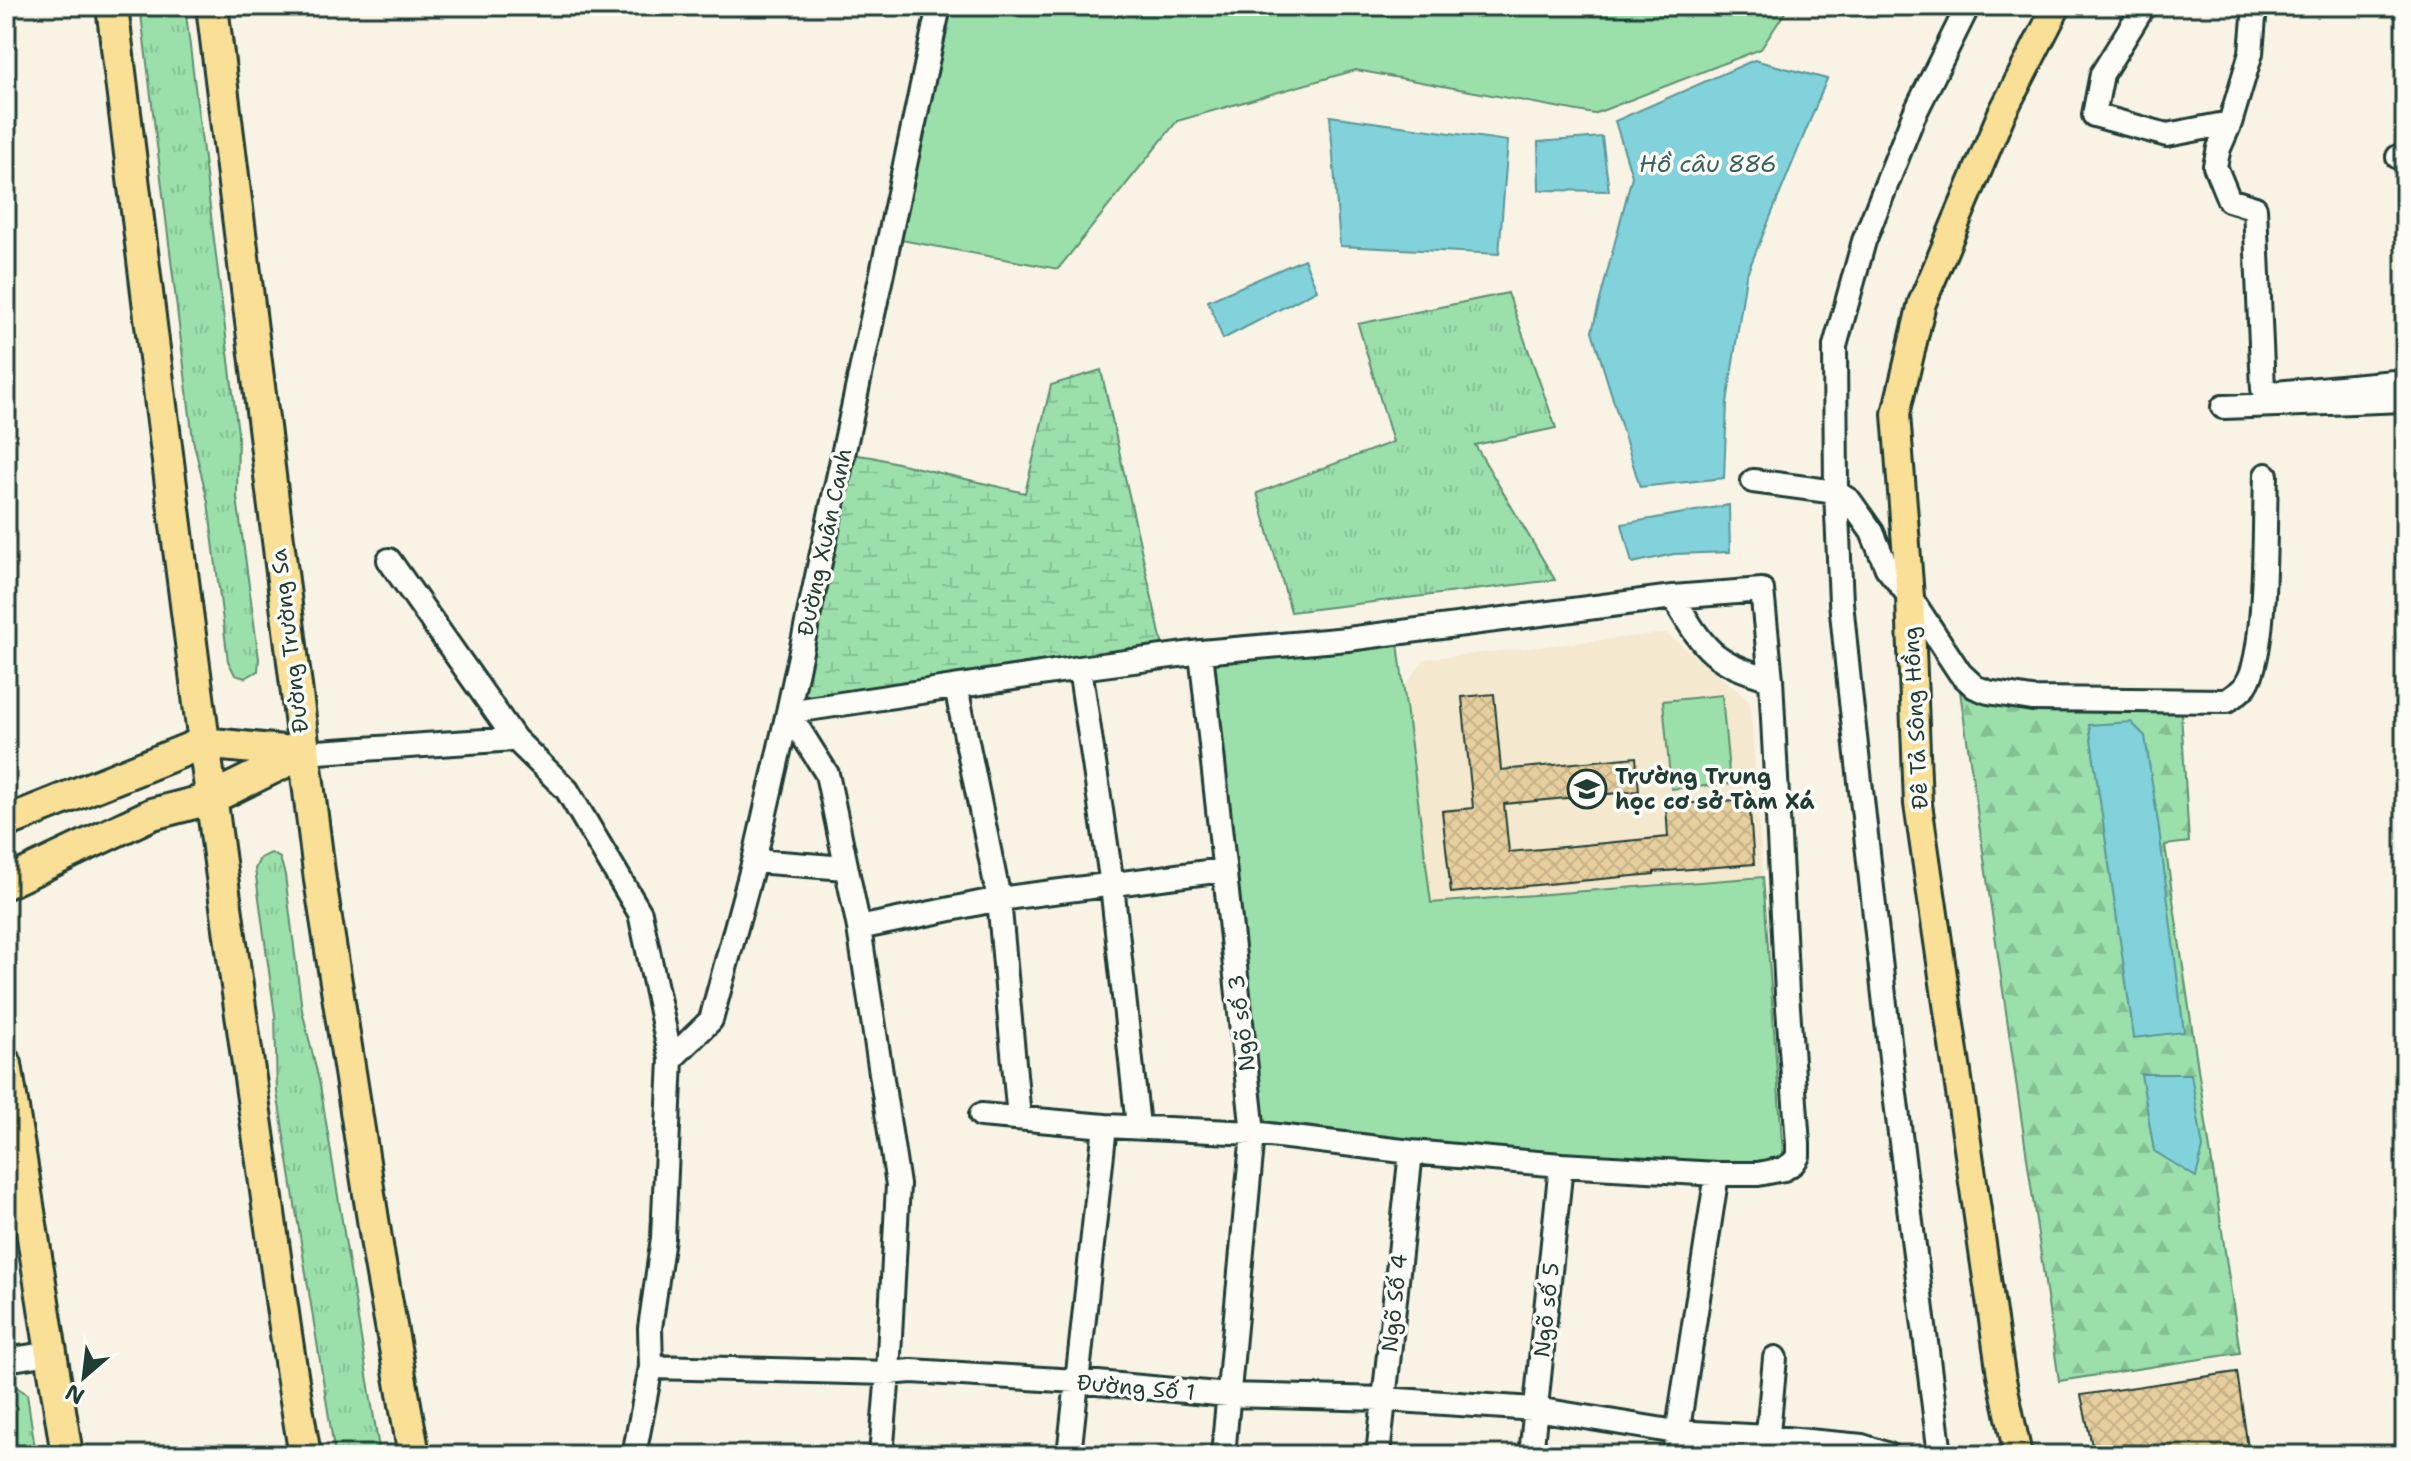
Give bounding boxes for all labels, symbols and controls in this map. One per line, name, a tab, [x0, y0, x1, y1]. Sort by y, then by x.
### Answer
water label: Hồ câu 886	[1639, 148, 1777, 180]
street label: Đường Xuân Canh	[790, 446, 859, 639]
street label: Đường Trường Sa	[264, 547, 315, 735]
street label: Đê Tả Sông Hồng	[1896, 626, 1935, 810]
place label: Trường Trung học cơ sở Tàm Xá	[1615, 762, 1815, 816]
school or university icon: Trường Trung học cơ sở Tàm Xá	[1566, 768, 1608, 810]
street label: Ngõ số 3	[1221, 973, 1262, 1073]
street label: Ngõ Số 4	[1375, 1252, 1414, 1354]
street label: Ngõ số 5	[1527, 1261, 1566, 1359]
north arrow	[44, 1337, 124, 1417]
street label: Đường Số 1	[1076, 1368, 1196, 1407]
text: N	[60, 1377, 89, 1411]

